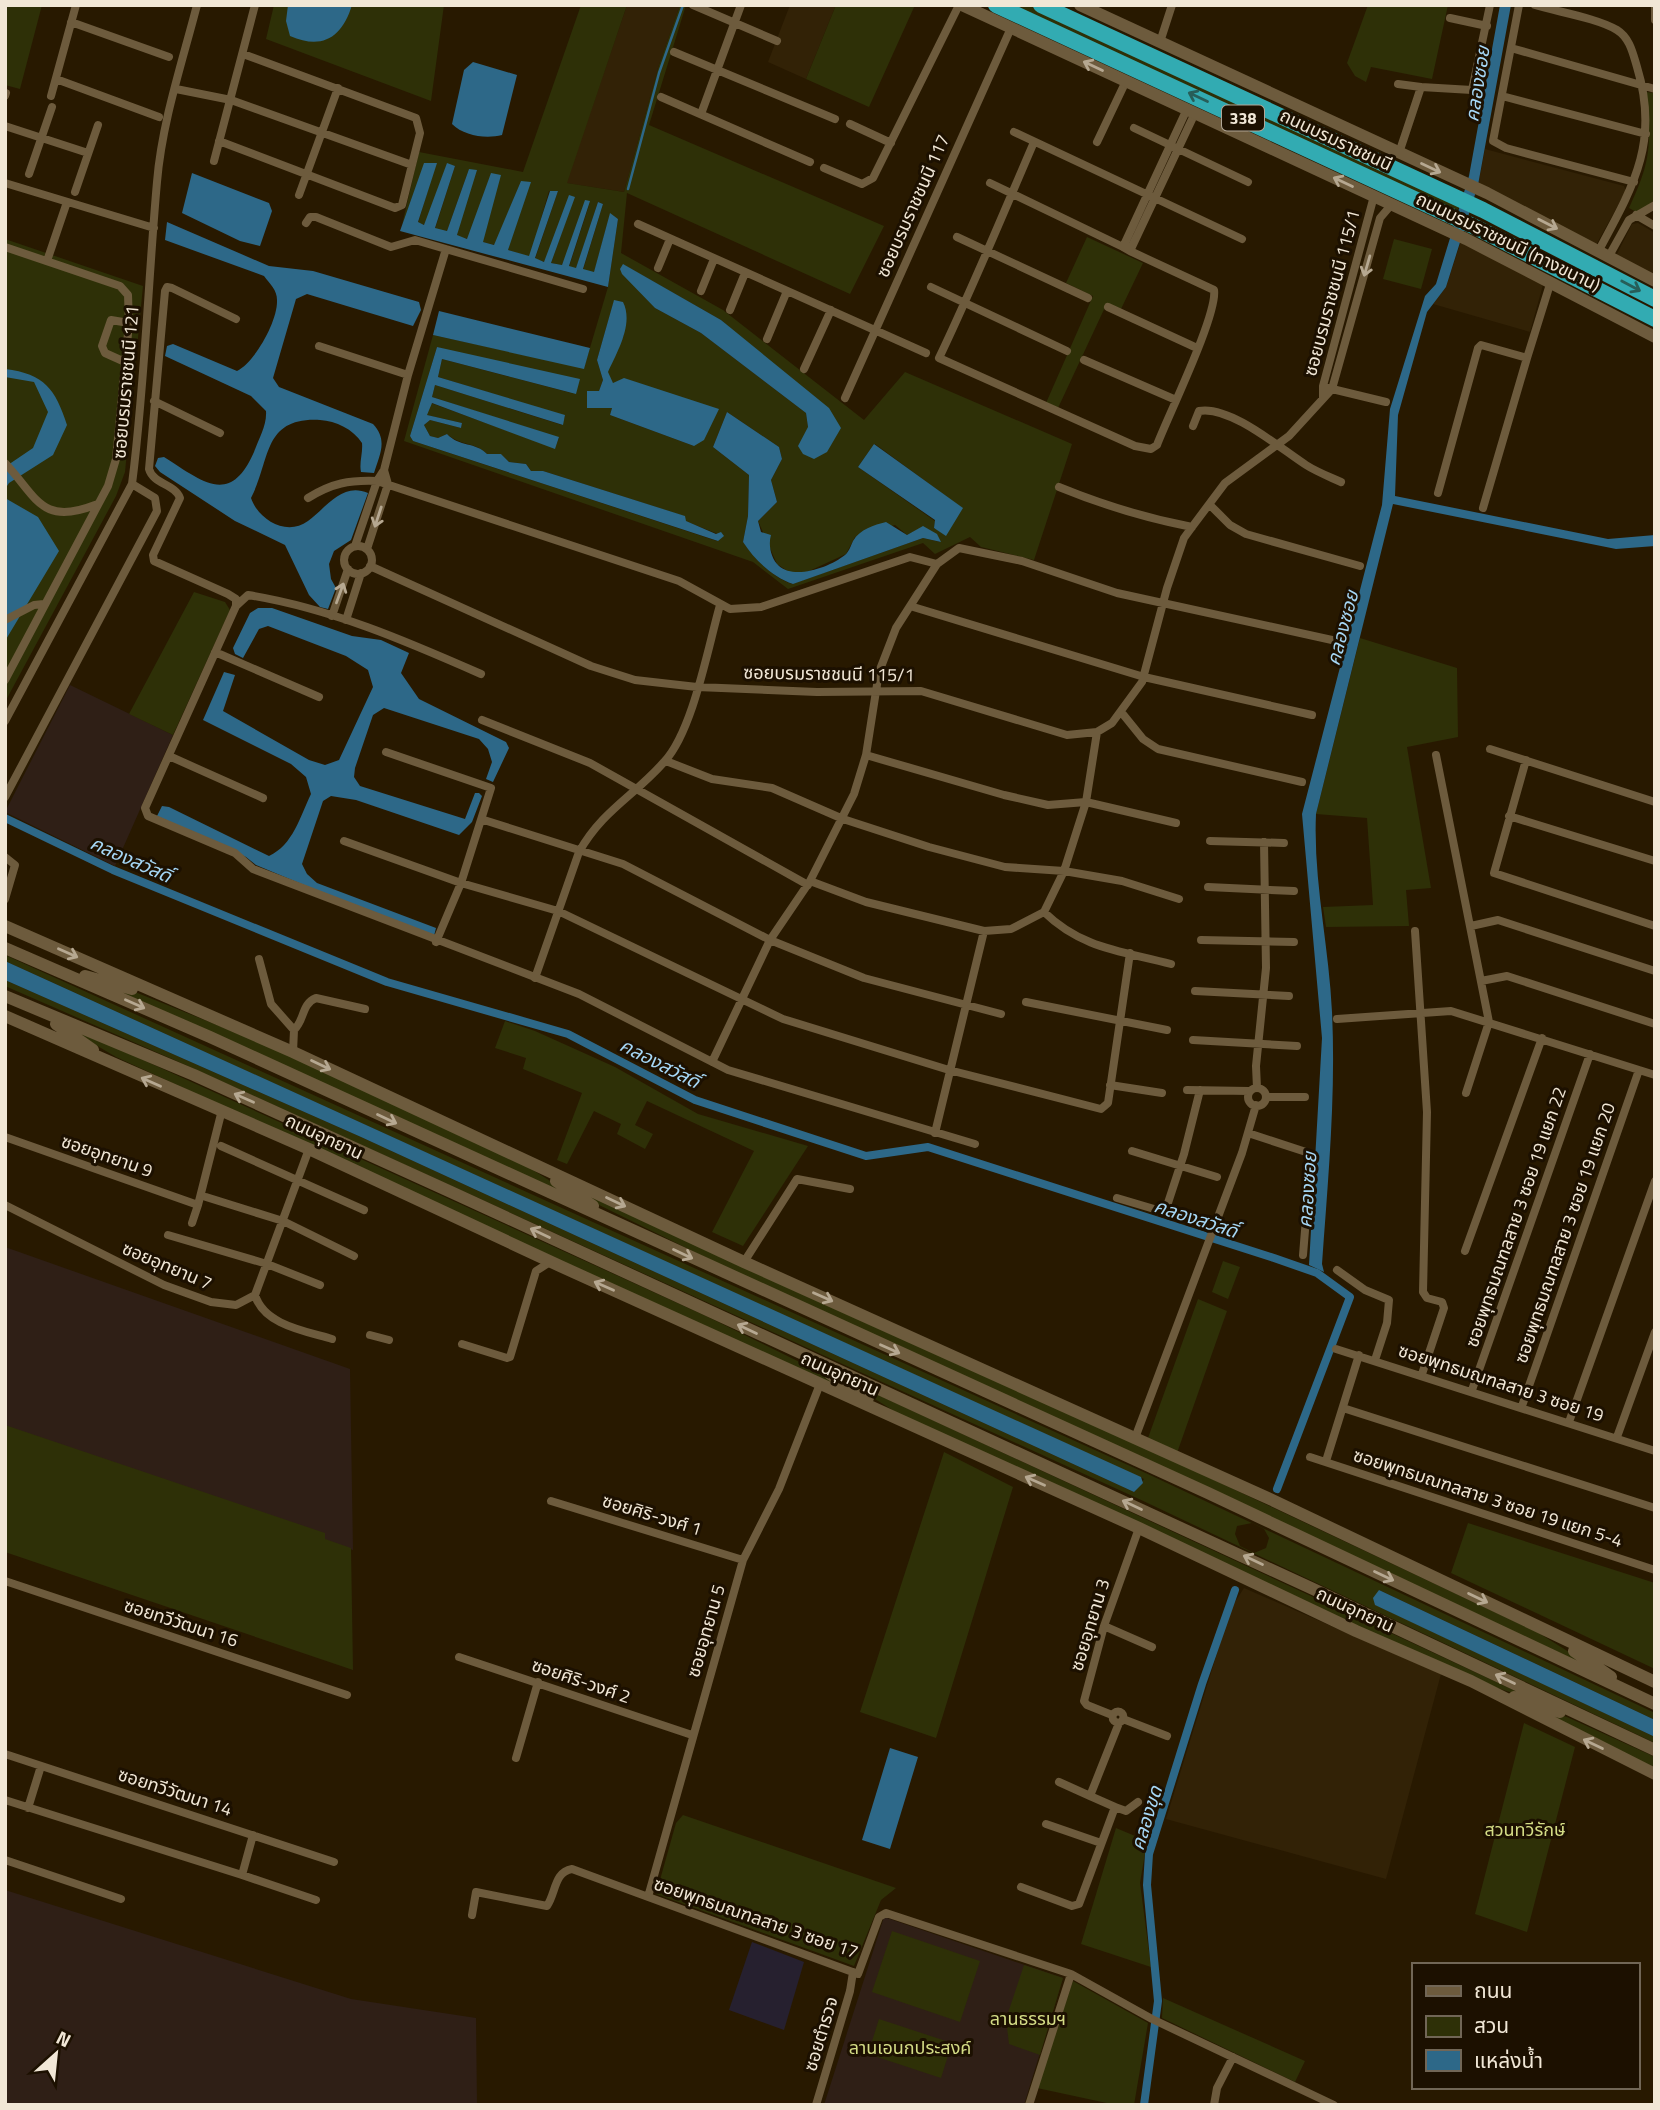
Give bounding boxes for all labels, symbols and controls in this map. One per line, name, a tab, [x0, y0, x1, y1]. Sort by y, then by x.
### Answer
water label: คลองซอย	[1456, 42, 1497, 124]
one-way arrow	[1082, 59, 1104, 72]
one-way arrow	[1188, 90, 1209, 103]
street label: ถนนบรมราชชนนี	[1275, 102, 1397, 177]
road number: 338	[1222, 106, 1264, 130]
street label: ซอยบรมราชชนนี 117	[869, 130, 956, 282]
one-way arrow	[1420, 162, 1441, 175]
one-way arrow	[1333, 175, 1355, 188]
street label: ถนนบรมราชชนนี (ทางขนาน)	[1411, 185, 1605, 298]
street label: ซอยบรมราชชนนี 115/1	[1296, 207, 1367, 379]
one-way arrow	[1537, 217, 1558, 231]
one-way arrow	[1359, 255, 1372, 277]
one-way arrow	[1620, 280, 1641, 294]
street label: ซอยบรมราชชนนี 121	[105, 304, 146, 460]
one-way arrow	[370, 505, 383, 527]
one-way arrow	[335, 582, 347, 604]
water label: คลองซอย	[1318, 586, 1366, 669]
street label: ซอยบรมราชชนนี 115/1	[743, 659, 915, 688]
water label: คลองสวัสดิ์	[86, 828, 181, 891]
one-way arrow	[57, 948, 78, 961]
one-way arrow	[124, 998, 145, 1011]
water label: คลองสวัสดิ์	[615, 1030, 710, 1097]
one-way arrow	[310, 1059, 331, 1072]
one-way arrow	[141, 1075, 162, 1088]
street label: ซอยพุทธมณฑลสาย 3 ซอย 19 แยก 22	[1458, 1083, 1573, 1351]
one-way arrow	[234, 1091, 255, 1104]
street label: ซอยพุทธมณฑลสาย 3 ซอย 19 แยก 20	[1507, 1099, 1622, 1367]
street label: ถนนอุทยาน	[281, 1107, 368, 1166]
one-way arrow	[376, 1113, 397, 1126]
street label: ซอยอุทยาน 9	[58, 1127, 157, 1184]
water label: คลองซอย	[1289, 1149, 1324, 1229]
water label: คลองสวัสดิ์	[1151, 1190, 1246, 1246]
one-way arrow	[605, 1196, 626, 1209]
one-way arrow	[530, 1226, 551, 1239]
street label: ซอยอุทยาน 7	[118, 1234, 216, 1297]
one-way arrow	[672, 1248, 693, 1261]
one-way arrow	[594, 1279, 615, 1292]
one-way arrow	[812, 1291, 833, 1304]
one-way arrow	[737, 1322, 758, 1335]
street label: ซอยพุทธมณฑลสาย 3 ซอย 19	[1395, 1337, 1607, 1429]
one-way arrow	[879, 1343, 900, 1356]
street label: ถนนอุทยาน	[797, 1344, 884, 1403]
street label: ซอยพุทธมณฑลสาย 3 ซอย 19 แยก 5-4	[1350, 1441, 1626, 1554]
one-way arrow	[1025, 1474, 1046, 1487]
street label: ซอยศิริ-วงศ์ 1	[599, 1487, 705, 1542]
one-way arrow	[1122, 1498, 1143, 1511]
one-way arrow	[1243, 1553, 1264, 1567]
one-way arrow	[1373, 1569, 1394, 1583]
street label: ซอยอุทยาน 3	[1063, 1575, 1116, 1674]
street label: ถนนอุทยาน	[1312, 1580, 1399, 1639]
street label: ซอยอุทยาน 5	[679, 1581, 732, 1680]
street label: ซอยทวีวัฒนา 16	[121, 1591, 242, 1654]
one-way arrow	[1467, 1592, 1488, 1606]
street label: ซอยศิริ-วงศ์ 2	[528, 1651, 634, 1710]
one-way arrow	[1494, 1671, 1515, 1684]
one-way arrow	[1583, 1736, 1604, 1750]
street label: ซอยทวีวัฒนา 14	[115, 1760, 236, 1823]
water label: คลองขุด	[1122, 1781, 1169, 1854]
park label: สวนทวีรักษ์	[1484, 1816, 1566, 1843]
street label: ซอยพุทธมณฑลสาย 3 ซอย 17	[650, 1870, 862, 1965]
legend	[1412, 1963, 1639, 2089]
text: ถนน	[1474, 1974, 1512, 2006]
street label: ซอยตำรวจ	[796, 1993, 845, 2075]
park label: ลานธรรมฯ	[990, 2005, 1066, 2032]
text: สวน	[1474, 2009, 1509, 2041]
north arrow	[21, 2019, 91, 2089]
text: N	[51, 2022, 76, 2054]
park label: ลานเอนกประสงค์	[849, 2034, 971, 2061]
text: แหล่งน้ำ	[1474, 2044, 1543, 2076]

